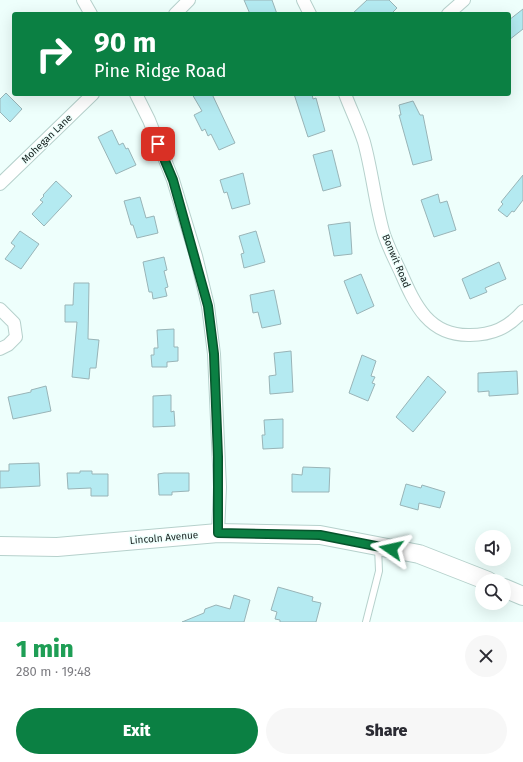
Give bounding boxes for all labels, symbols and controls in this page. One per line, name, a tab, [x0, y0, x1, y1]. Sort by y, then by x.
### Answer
text: 90 m	[94, 26, 156, 59]
icon: right	[28, 28, 80, 80]
text: Pine Ridge Road	[94, 60, 227, 82]
street label: Mohegan Lane	[19, 112, 75, 166]
pin	[141, 127, 175, 161]
icon: arrive	[147, 133, 169, 155]
street label: Bonwit Road	[379, 232, 413, 290]
position arrow	[370, 528, 412, 570]
street label: Lincoln Avenue	[129, 529, 199, 547]
map controls	[475, 530, 511, 610]
button: sound	[475, 530, 511, 566]
button: search	[475, 574, 511, 610]
text: 1 min	[16, 635, 74, 663]
button: close	[465, 635, 507, 677]
text: 280 m · 19:48	[16, 664, 91, 679]
button: Exit	[16, 708, 258, 754]
button: Share	[266, 708, 507, 754]

